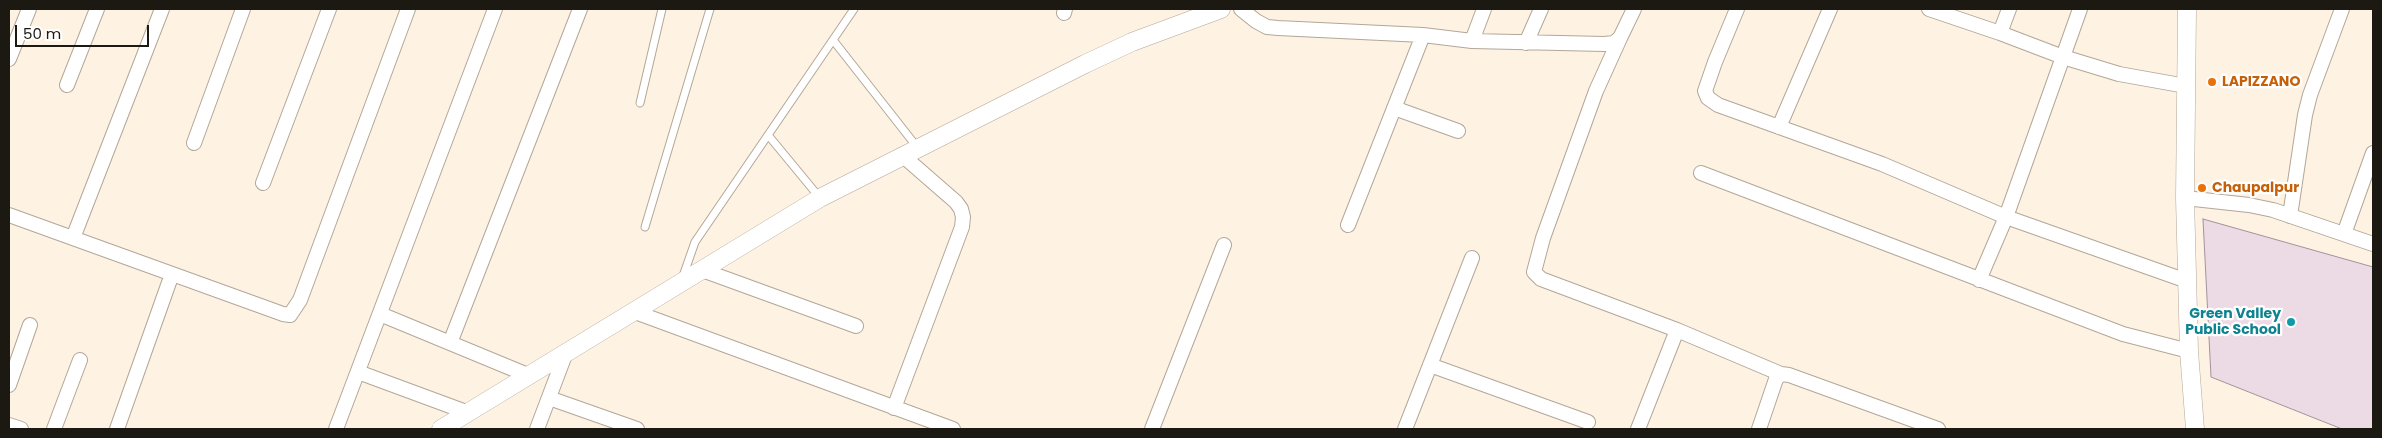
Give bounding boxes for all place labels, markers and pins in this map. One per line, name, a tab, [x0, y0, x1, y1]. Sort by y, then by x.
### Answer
place label: LAPIZZANO	[2222, 74, 2300, 90]
marker: LAPIZZANO	[2206, 76, 2218, 88]
place label: Chaupalpur	[2212, 180, 2299, 196]
marker: Chaupalpur	[2196, 182, 2208, 194]
place label: Green Valley Public School	[2185, 306, 2281, 338]
marker: Green Valley Public School	[2285, 316, 2297, 328]

